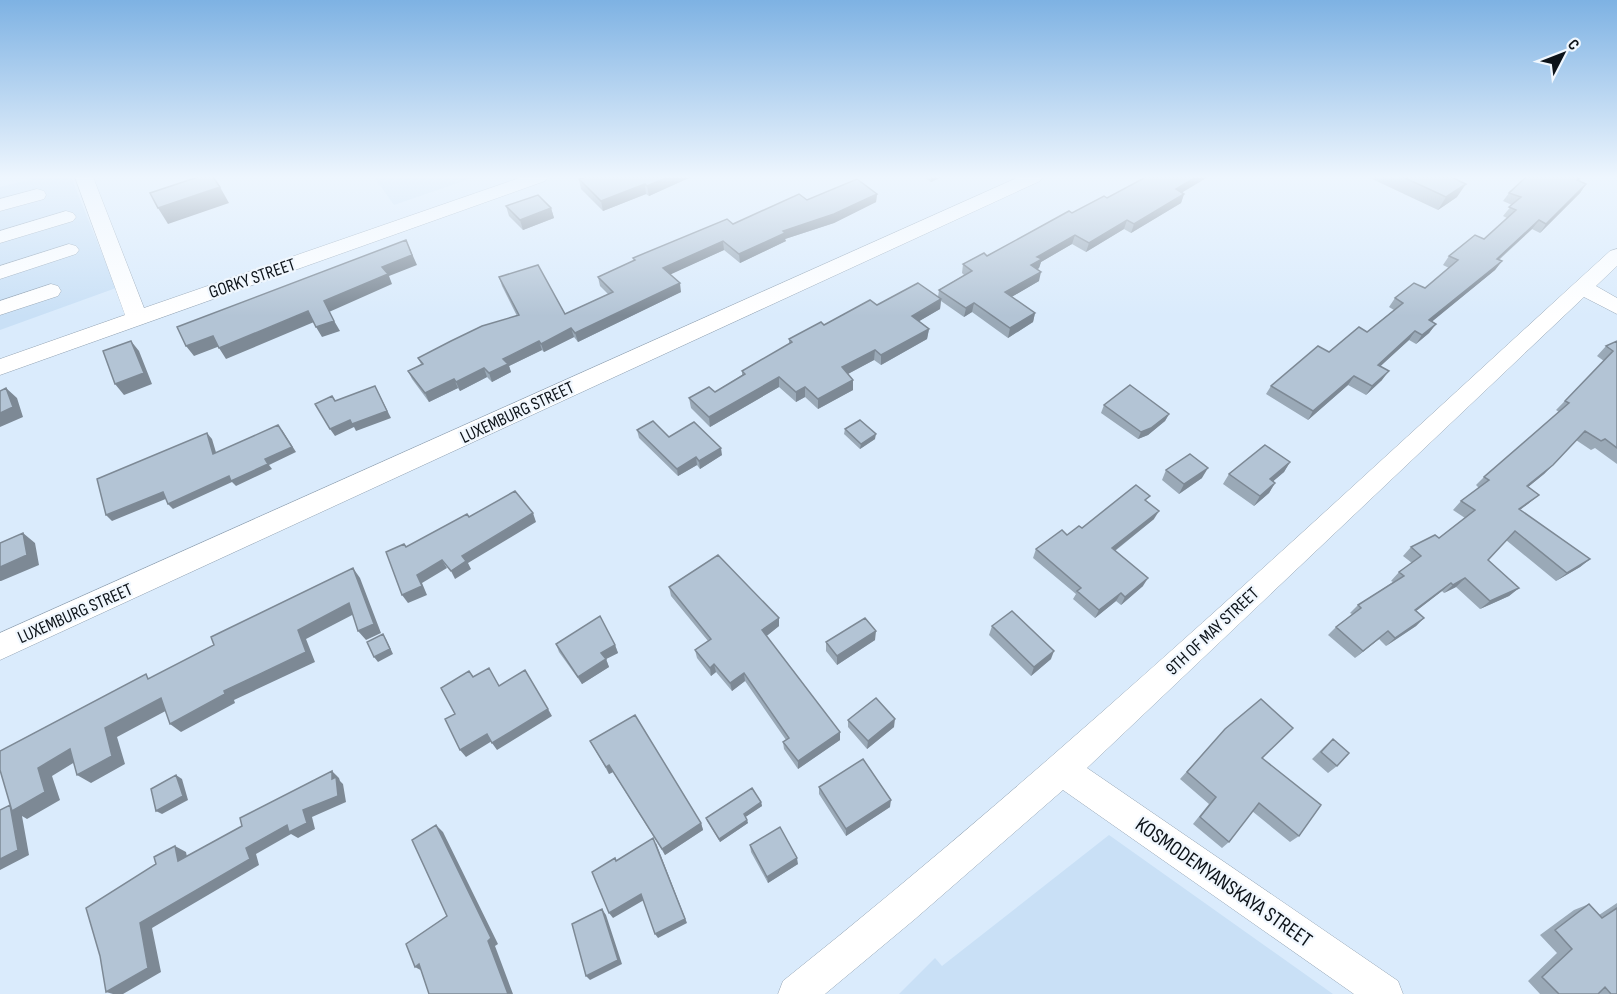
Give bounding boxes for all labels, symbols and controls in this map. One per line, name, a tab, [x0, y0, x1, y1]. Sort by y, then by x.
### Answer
north arrow	[1533, 24, 1593, 84]
text: С	[1563, 36, 1583, 54]
street label: GORKY STREET	[206, 254, 298, 303]
street label: LUXEMBURG STREET	[457, 377, 578, 448]
street label: LUXEMBURG STREET	[15, 579, 136, 648]
street label: 9TH OF MAY STREET	[1161, 583, 1263, 680]
street label: KOSMODEMYANSKAYA STREET	[1131, 812, 1317, 953]

